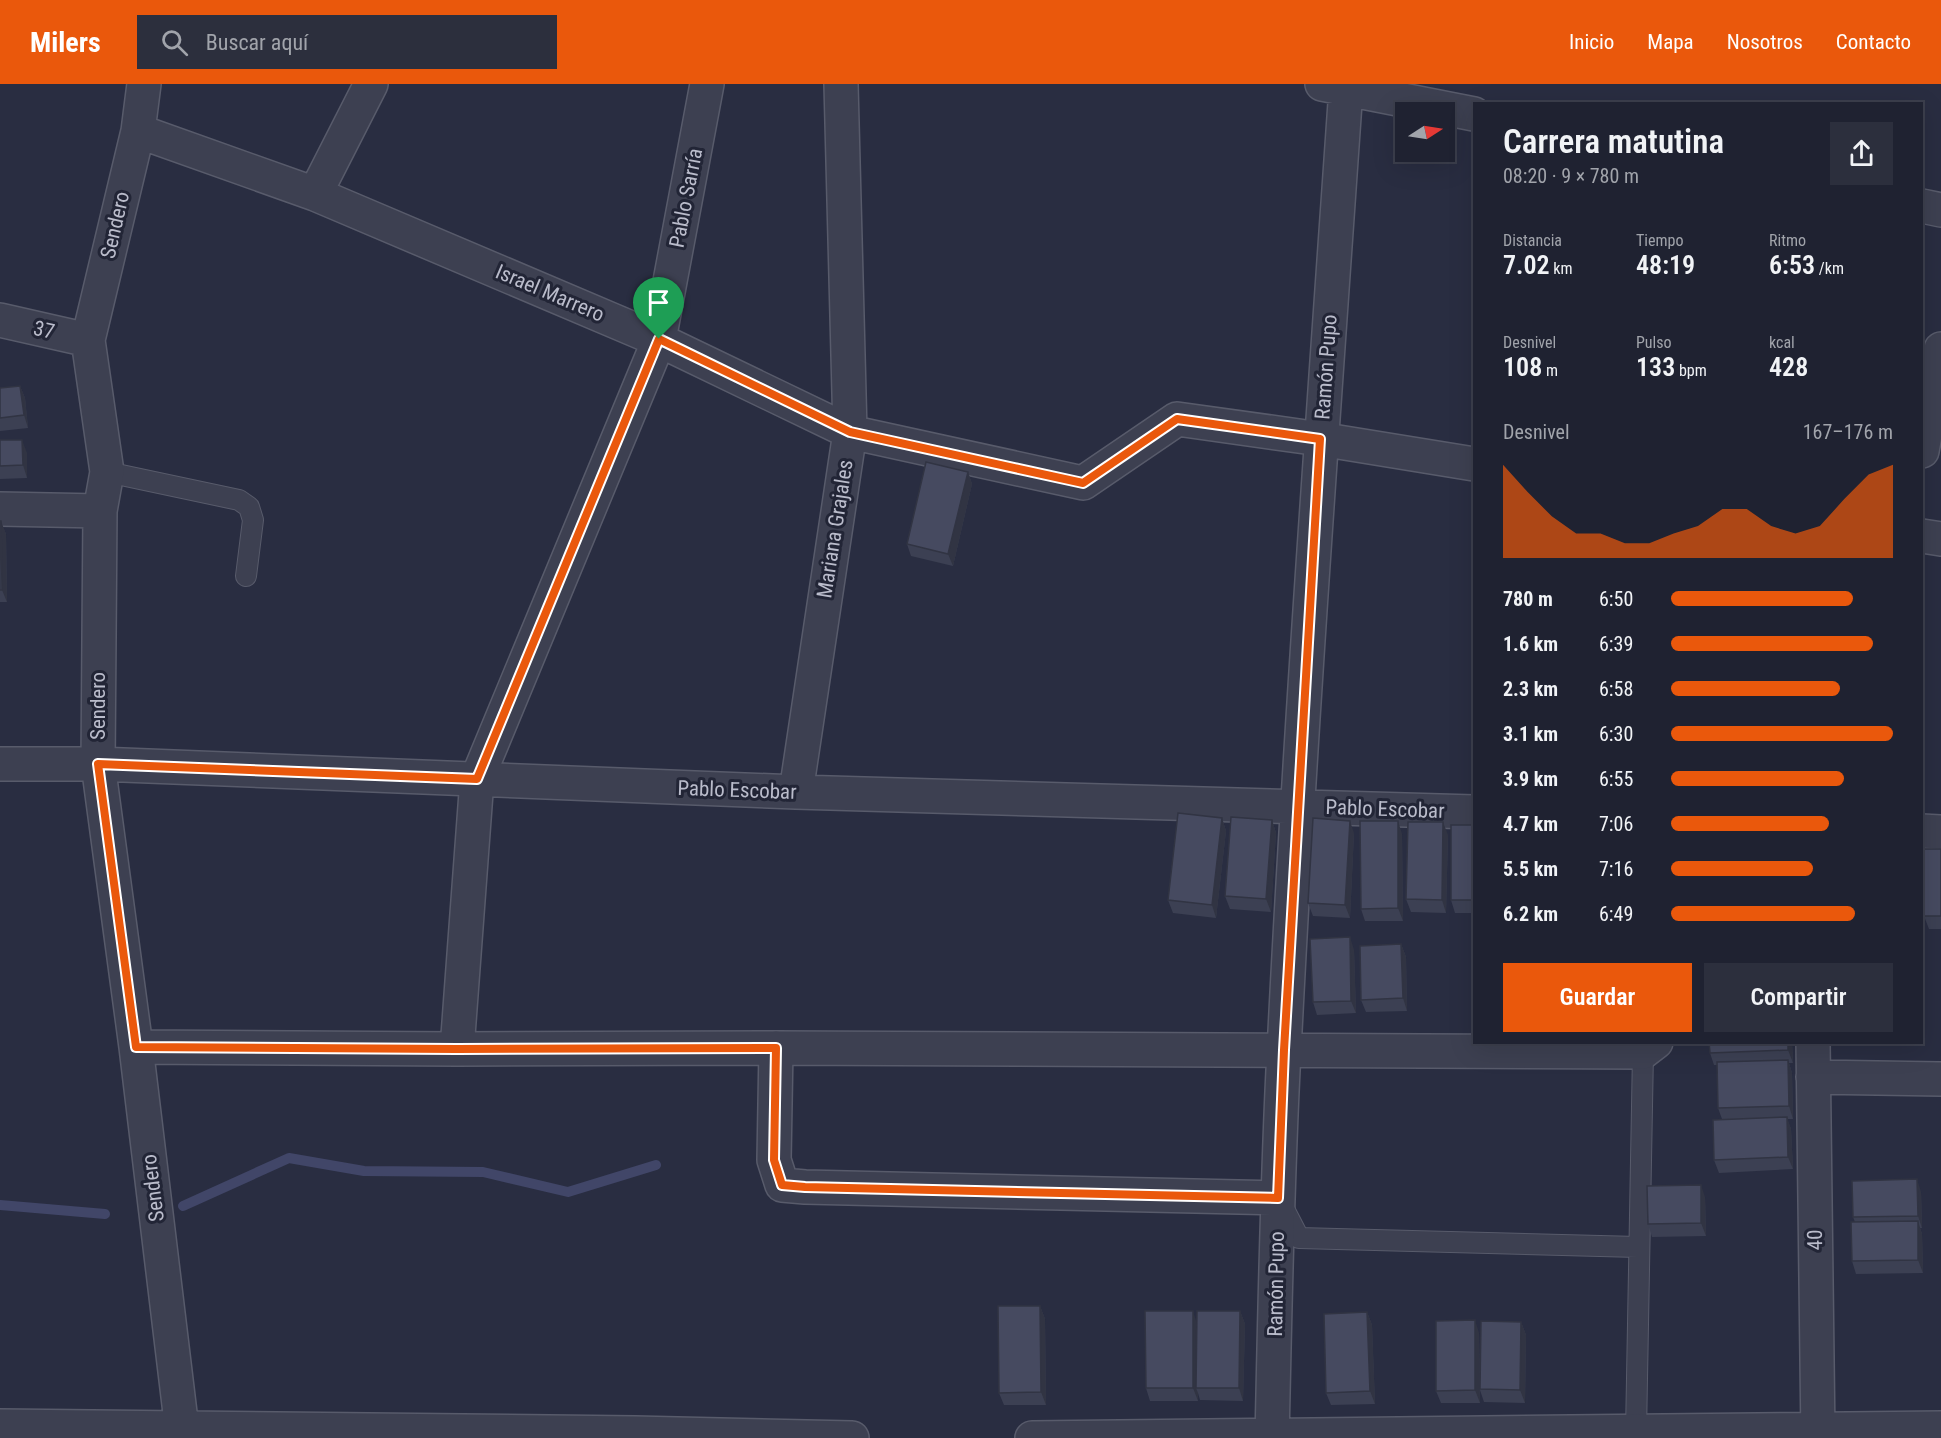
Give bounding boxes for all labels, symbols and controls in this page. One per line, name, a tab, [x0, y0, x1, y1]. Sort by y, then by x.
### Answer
search box	[137, 15, 557, 69]
text: Milers	[30, 26, 101, 59]
icon: search	[158, 26, 191, 59]
text: Buscar aquí	[206, 30, 308, 55]
text: Inicio	[1569, 30, 1614, 54]
text: Mapa	[1647, 30, 1694, 54]
text: Nosotros	[1727, 30, 1803, 54]
text: Contacto	[1836, 30, 1911, 54]
north arrow	[1395, 102, 1455, 162]
map controls	[1395, 102, 1455, 162]
text: Carrera matutina	[1503, 122, 1724, 161]
button: share	[1830, 122, 1893, 185]
street label: Pablo Sarría	[665, 146, 707, 250]
text: 08:20 · 9 × 780 m	[1503, 164, 1639, 188]
street label: Sendero	[96, 189, 134, 261]
text: Distancia	[1503, 231, 1562, 250]
text: Tiempo	[1636, 231, 1683, 250]
text: Ritmo	[1769, 231, 1806, 250]
text: 7.02	[1503, 250, 1550, 280]
text: 48:19	[1636, 250, 1695, 280]
text: 6:53	[1769, 250, 1815, 280]
street label: Israel Marrero	[492, 259, 608, 327]
text: km	[1550, 259, 1573, 278]
text: /km	[1815, 259, 1844, 278]
pin	[633, 277, 684, 339]
icon: arrive	[642, 286, 675, 319]
street label: Ramón Pupo	[1310, 314, 1342, 420]
street label: 37	[31, 316, 57, 344]
text: Desnivel	[1503, 333, 1556, 352]
text: Pulso	[1636, 333, 1672, 352]
text: kcal	[1769, 333, 1795, 352]
text: 108	[1503, 352, 1542, 382]
text: 133	[1636, 352, 1675, 382]
text: 428	[1769, 352, 1808, 382]
text: m	[1542, 361, 1558, 380]
text: bpm	[1675, 361, 1707, 380]
text: Desnivel	[1503, 420, 1570, 444]
text: 167–176 m	[1803, 420, 1893, 444]
street label: Mariana Grajales	[812, 458, 858, 600]
text: 780 m	[1503, 587, 1553, 611]
text: 6:50	[1599, 587, 1633, 611]
text: 1.6 km	[1503, 632, 1558, 656]
text: 6:39	[1599, 632, 1633, 656]
street label: Sendero	[86, 672, 110, 740]
text: 2.3 km	[1503, 677, 1558, 701]
text: 6:58	[1599, 677, 1633, 701]
text: 3.1 km	[1503, 722, 1558, 746]
text: 6:30	[1599, 722, 1633, 746]
text: 3.9 km	[1503, 767, 1558, 791]
text: 6:55	[1599, 767, 1633, 791]
street label: Pablo Escobar	[677, 776, 797, 804]
street label: Pablo Escobar	[1325, 795, 1445, 823]
text: 4.7 km	[1503, 812, 1558, 836]
text: 7:06	[1599, 812, 1633, 836]
text: 5.5 km	[1503, 857, 1558, 881]
text: 7:16	[1599, 857, 1633, 881]
text: 6.2 km	[1503, 902, 1558, 926]
text: 6:49	[1599, 902, 1633, 926]
button: Guardar	[1503, 963, 1692, 1032]
button: Compartir	[1704, 963, 1893, 1032]
street label: Sendero	[137, 1153, 169, 1223]
street label: 40	[1803, 1229, 1827, 1251]
street label: Ramón Pupo	[1263, 1231, 1289, 1337]

